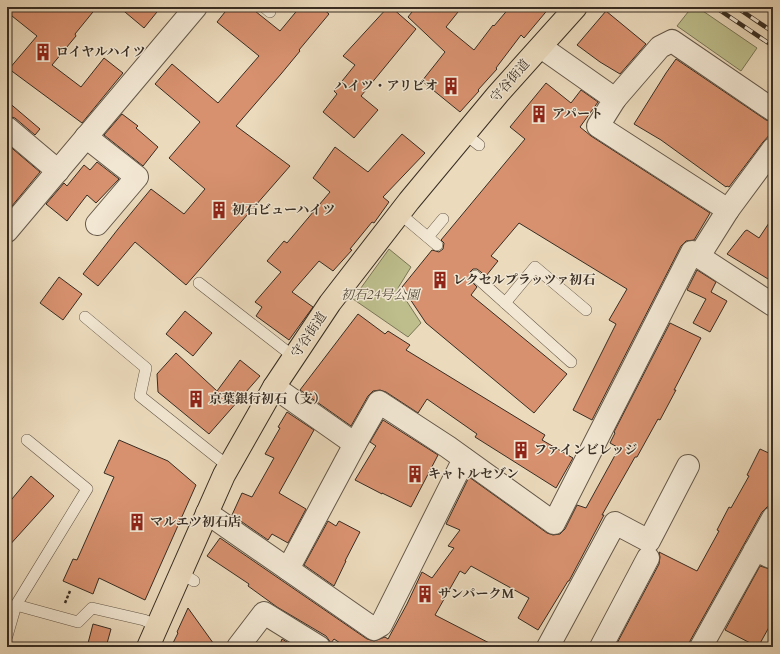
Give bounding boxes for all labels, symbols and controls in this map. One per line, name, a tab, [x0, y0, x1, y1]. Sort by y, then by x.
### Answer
building icon: ロイヤルハイツ	[33, 42, 53, 62]
place label: ロイヤルハイツ	[56, 43, 146, 61]
street label: 守谷街道	[486, 55, 534, 107]
building icon: ハイツ・アリビオ	[441, 76, 461, 96]
place label: ハイツ・アリビオ	[335, 77, 438, 95]
building icon: アパート	[529, 104, 549, 124]
place label: アパート	[552, 105, 603, 123]
building icon: 初石ビューハイツ	[209, 200, 229, 220]
place label: 初石ビューハイツ	[232, 201, 335, 219]
building icon: レクセルプラッツァ初石	[430, 270, 450, 290]
place label: レクセルプラッツァ初石	[453, 271, 595, 289]
park label: 初石24号公園	[341, 286, 421, 304]
street label: 守谷街道	[287, 308, 331, 362]
building icon: 京葉銀行初石（支）	[186, 389, 206, 409]
place label: 京葉銀行初石（支）	[209, 390, 326, 408]
building icon: ファインビレッジ	[511, 440, 531, 460]
place label: ファインビレッジ	[534, 441, 638, 459]
building icon: キャトルセゾン	[405, 464, 425, 484]
place label: キャトルセゾン	[428, 465, 519, 483]
building icon: マルエツ初石店	[127, 512, 147, 532]
place label: マルエツ初石店	[150, 513, 241, 531]
building icon: サンパークM	[415, 584, 435, 604]
place label: サンパークM	[438, 585, 514, 603]

